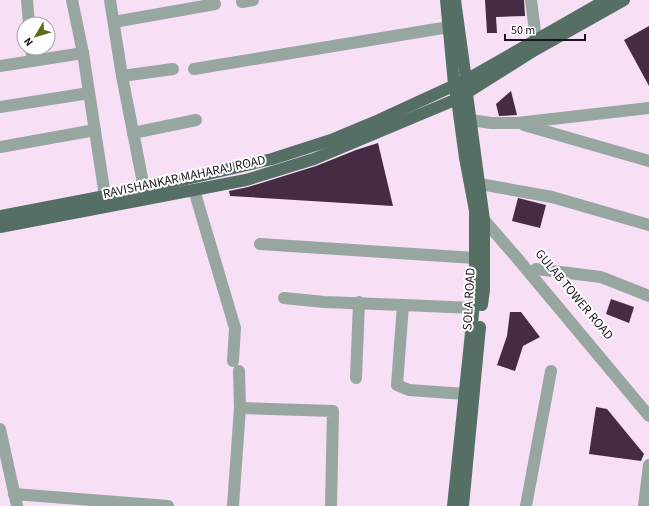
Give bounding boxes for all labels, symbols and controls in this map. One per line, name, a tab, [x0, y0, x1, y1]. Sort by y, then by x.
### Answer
north arrow	[16, 16, 56, 56]
scale bar	[505, 16, 585, 42]
text: 50 m	[511, 22, 535, 39]
text: N	[20, 34, 37, 49]
street label: RAVISHANKAR MAHARAJ ROAD	[101, 151, 267, 203]
street label: GULAB TOWER ROAD	[531, 245, 618, 344]
street label: SOLA ROAD	[458, 267, 480, 331]

